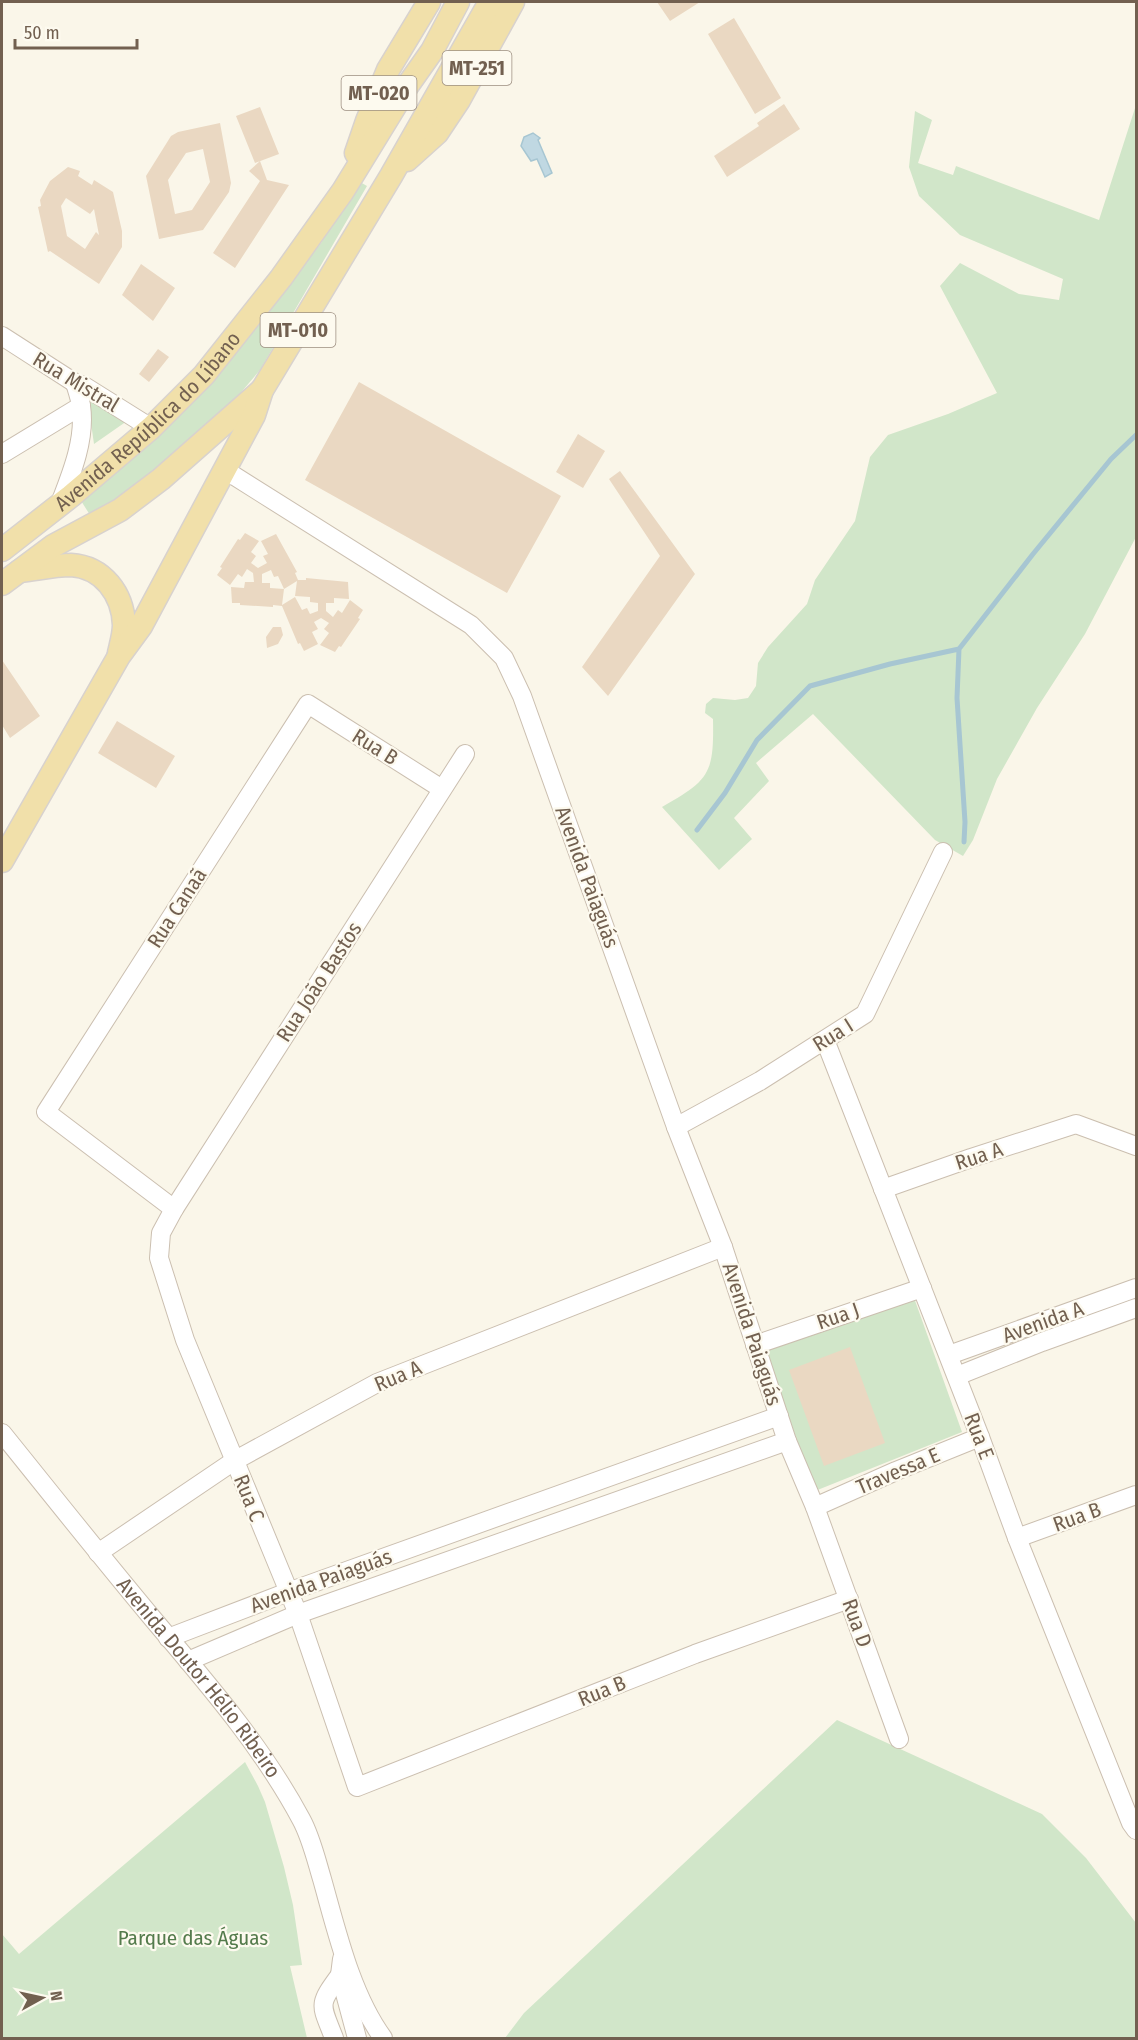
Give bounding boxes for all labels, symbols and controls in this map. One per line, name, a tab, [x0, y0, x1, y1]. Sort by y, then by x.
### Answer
scale bar	[15, 12, 136, 50]
text: 50 m	[24, 22, 60, 44]
road number: MT-251	[442, 51, 512, 85]
road number: MT-020	[342, 76, 416, 110]
road number: MT-010	[260, 313, 336, 347]
street label: Avenida República do Líbano	[50, 326, 246, 517]
street label: Rua Mistral	[28, 346, 124, 418]
street label: Rua B	[347, 723, 403, 771]
street label: Avenida Paiaguás	[549, 803, 625, 951]
street label: Rua Canaã	[142, 863, 212, 953]
street label: Rua João Bastos	[271, 917, 367, 1047]
street label: Rua I	[808, 1013, 858, 1057]
street label: Rua A	[952, 1136, 1006, 1176]
street label: Avenida Paiaguás	[717, 1259, 787, 1409]
street label: Avenida A	[999, 1295, 1087, 1349]
street label: Rua J	[813, 1297, 863, 1335]
street label: Rua A	[371, 1355, 425, 1397]
street label: Rua E	[958, 1409, 1000, 1463]
street label: Travessa E	[852, 1442, 944, 1500]
street label: Rua C	[228, 1471, 270, 1526]
street label: Rua B	[1049, 1496, 1105, 1538]
street label: Avenida Paiaguás	[247, 1543, 395, 1619]
street label: Avenida Doutor Hélio Ribeiro	[111, 1572, 286, 1783]
street label: Rua D	[836, 1595, 878, 1651]
street label: Rua B	[574, 1670, 630, 1712]
park label: Parque das Águas	[118, 1925, 268, 1951]
north arrow	[12, 1968, 72, 2028]
text: N	[46, 1990, 66, 2002]

